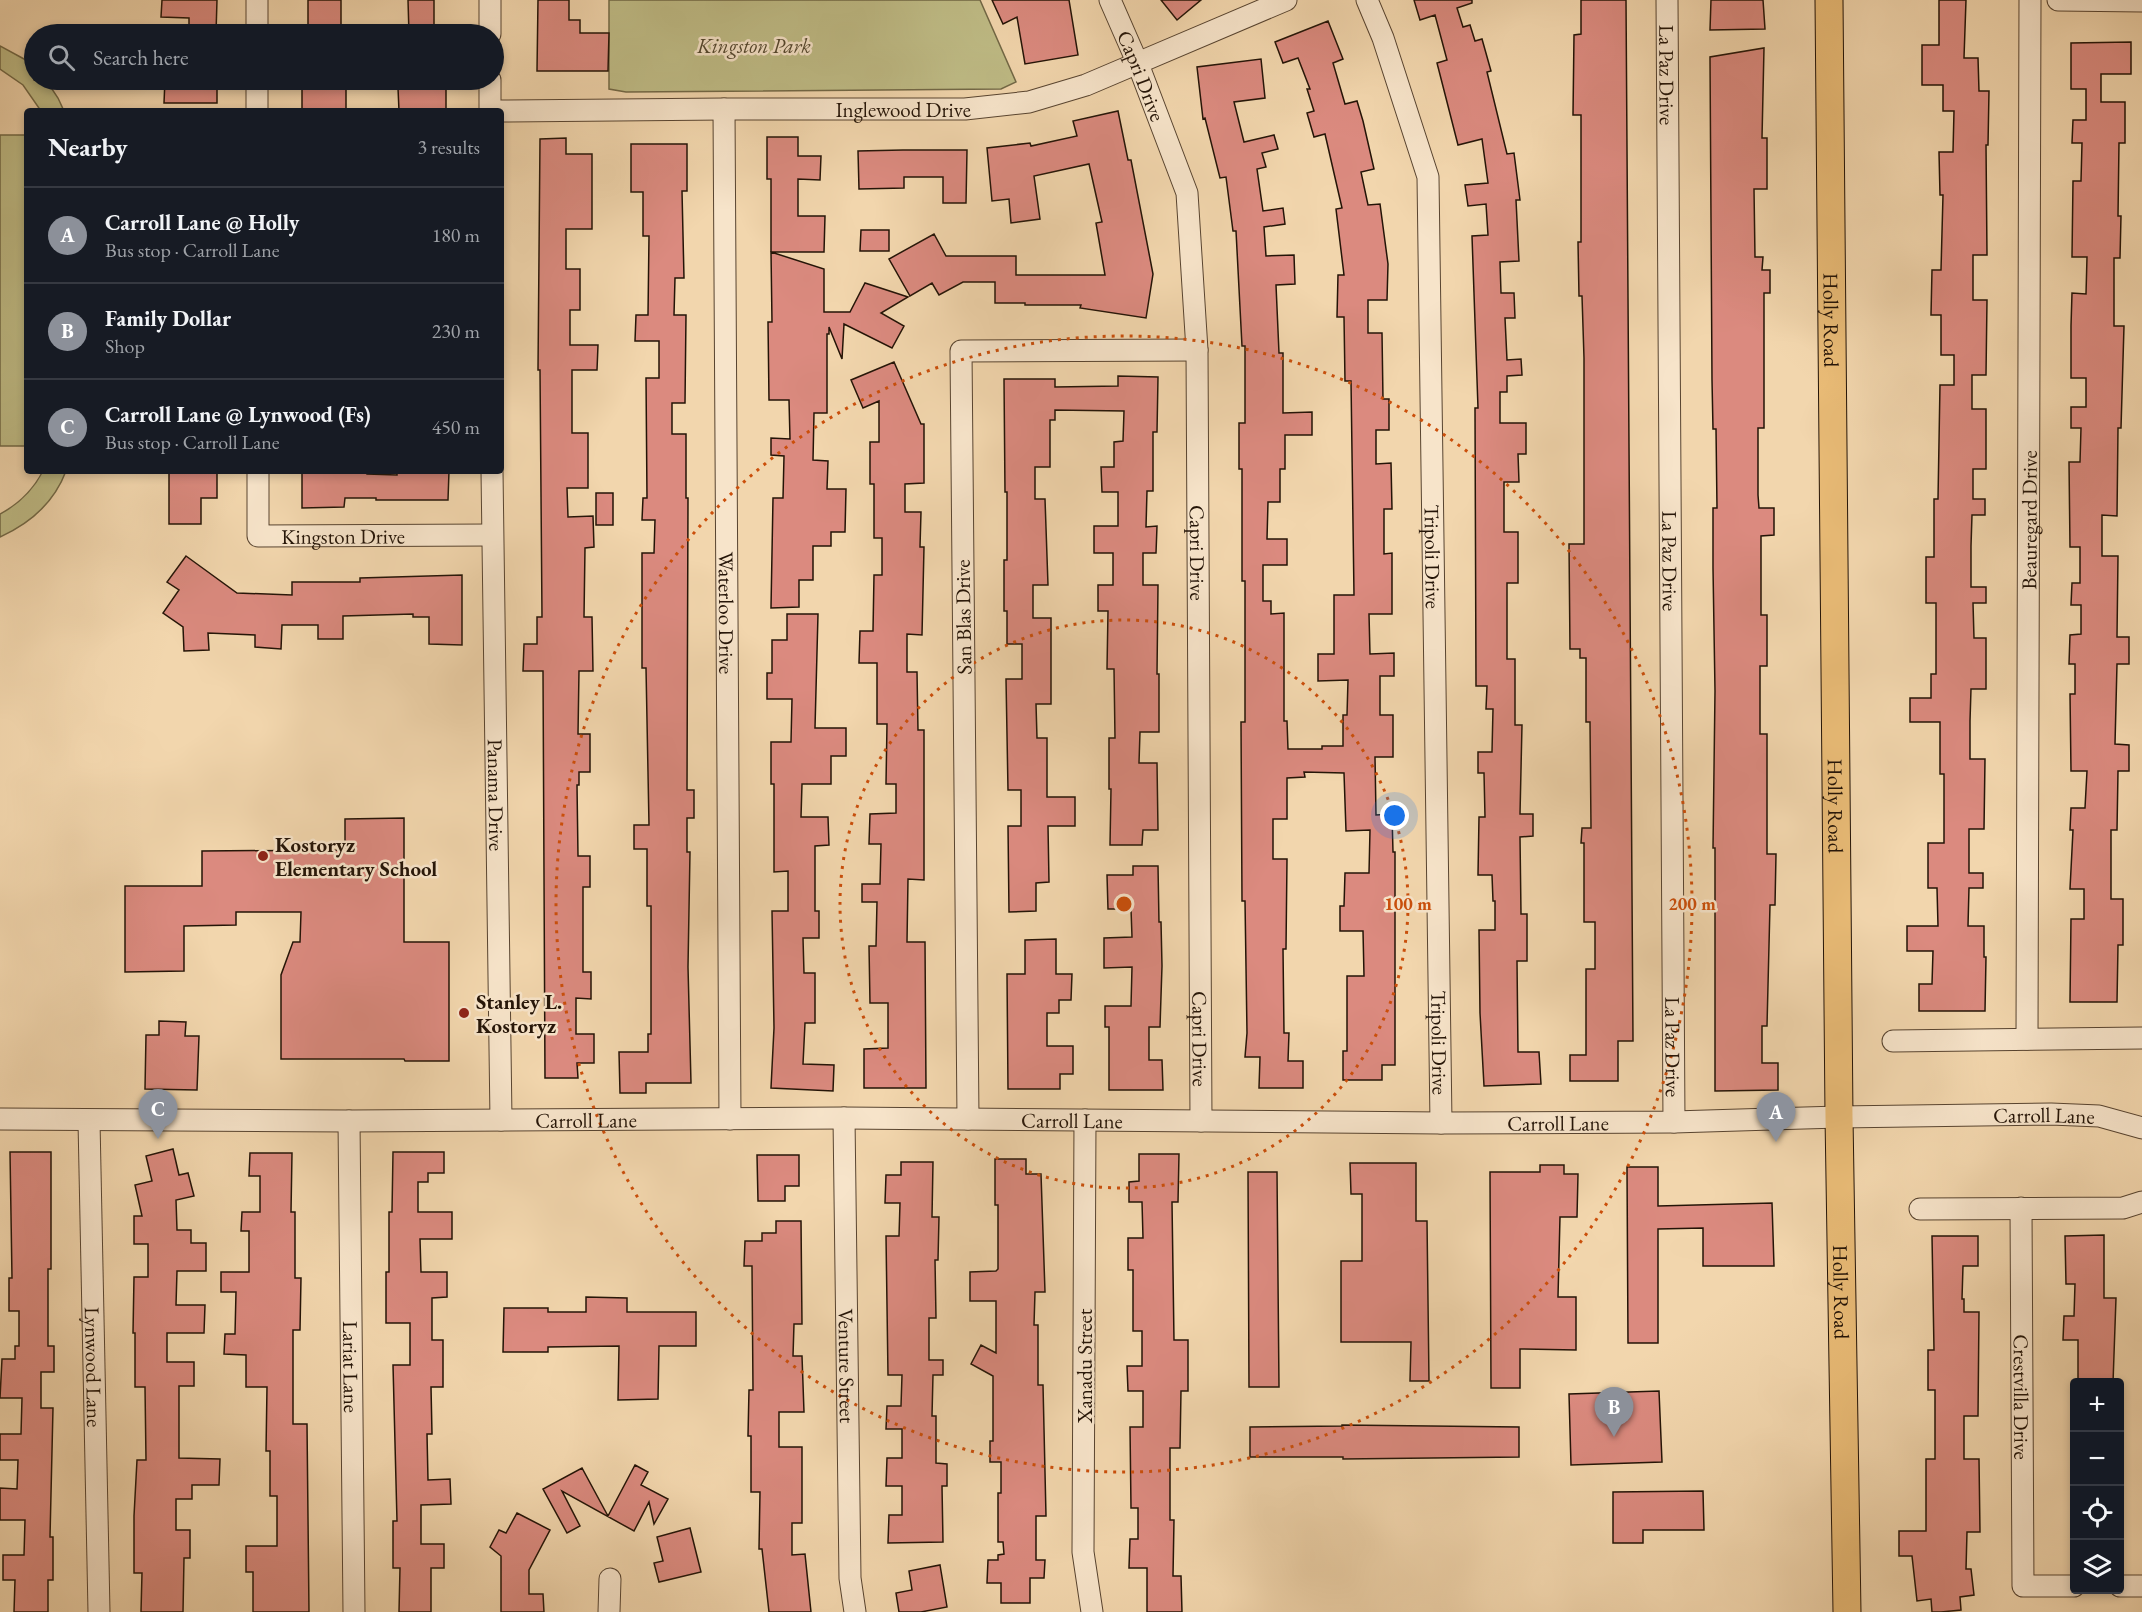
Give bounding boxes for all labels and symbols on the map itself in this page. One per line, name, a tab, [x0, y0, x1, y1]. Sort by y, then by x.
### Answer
street label: La Paz Drive	[1654, 25, 1681, 125]
street label: Capri Drive	[1111, 26, 1172, 125]
park label: Kingston Park	[696, 32, 811, 59]
street label: Inglewood Drive	[835, 95, 972, 123]
street label: Holly Road	[1818, 273, 1846, 368]
street label: Beauregard Drive	[2015, 450, 2042, 590]
street label: Tripoli Drive	[1419, 504, 1447, 609]
street label: Capri Drive	[1184, 505, 1212, 601]
street label: La Paz Drive	[1657, 511, 1684, 611]
street label: Kingston Drive	[281, 522, 405, 549]
street label: Waterloo Drive	[713, 552, 741, 674]
street label: San Blas Drive	[948, 559, 978, 675]
street label: Panama Drive	[482, 739, 511, 851]
street label: Holly Road	[1822, 759, 1850, 854]
your location	[1380, 801, 1409, 830]
place label: Kostoryz Elementary School	[275, 831, 437, 882]
marker: Kostoryz Elementary School	[256, 849, 270, 863]
text: 100 m	[1384, 892, 1432, 915]
text: 200 m	[1668, 892, 1716, 915]
centre of rings	[1114, 894, 1134, 914]
place label: Stanley L. Kostoryz	[476, 988, 562, 1039]
street label: Tripoli Drive	[1426, 990, 1454, 1095]
street label: Capri Drive	[1187, 991, 1214, 1087]
street label: La Paz Drive	[1660, 997, 1687, 1097]
marker: Stanley L. Kostoryz	[457, 1006, 471, 1020]
pin: C	[138, 1090, 178, 1139]
pin: A	[1756, 1092, 1796, 1142]
street label: Carroll Lane	[1993, 1100, 2095, 1129]
street label: Carroll Lane	[535, 1106, 637, 1133]
street label: Carroll Lane	[1021, 1106, 1123, 1134]
street label: Carroll Lane	[1507, 1109, 1609, 1136]
street label: Holly Road	[1828, 1244, 1856, 1340]
street label: Lynwood Lane	[79, 1306, 109, 1427]
street label: Xanadu Street	[1071, 1308, 1098, 1424]
street label: Venture Street	[833, 1309, 861, 1424]
street label: Lariat Lane	[338, 1321, 365, 1413]
street label: Crestvilla Drive	[2008, 1334, 2036, 1460]
pin: B	[1594, 1388, 1634, 1437]

